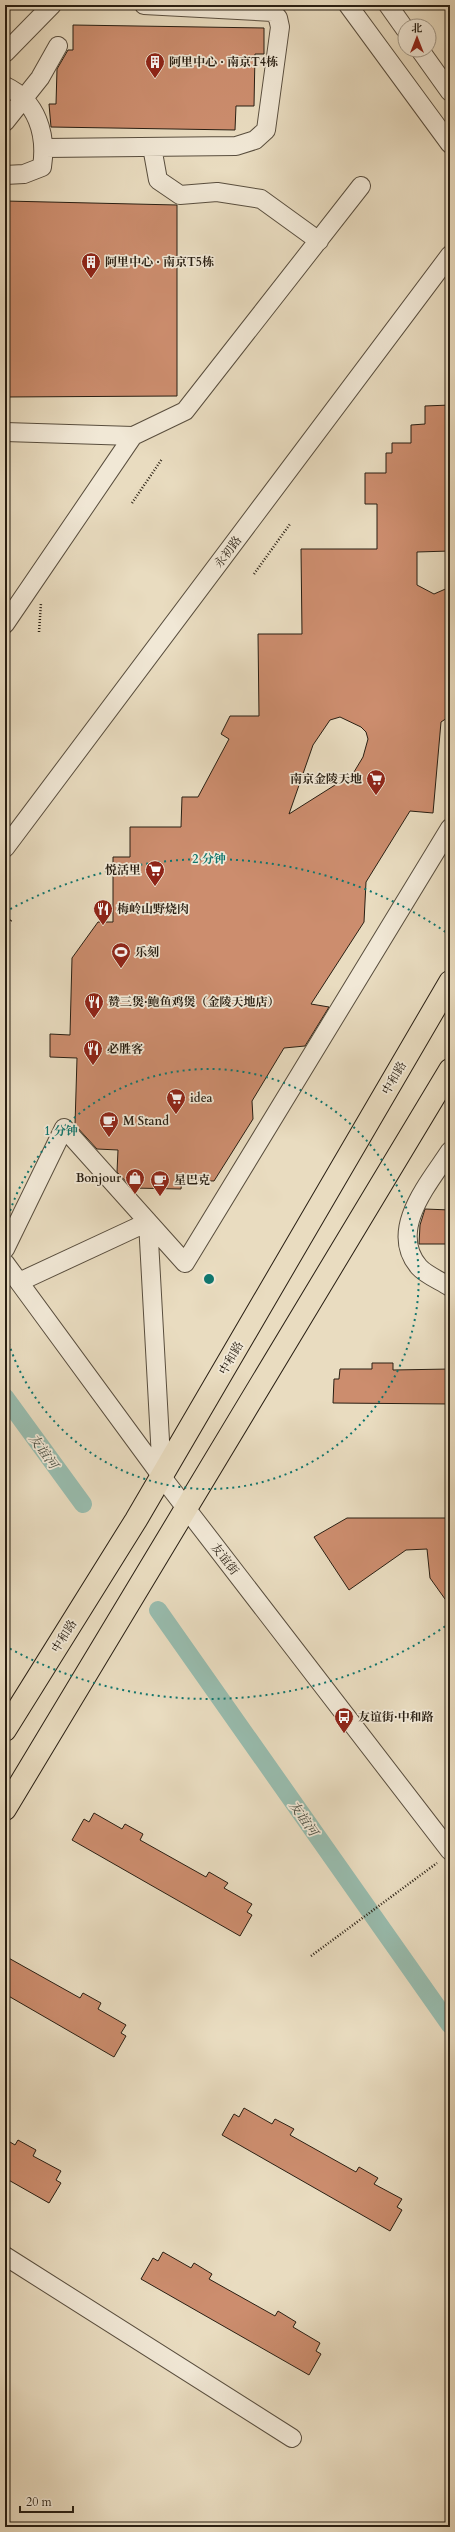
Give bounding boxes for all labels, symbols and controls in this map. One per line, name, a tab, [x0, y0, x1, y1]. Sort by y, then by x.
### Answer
north arrow	[397, 18, 437, 58]
text: 北	[412, 21, 423, 36]
building icon: 阿里中心 · 南京T4栋	[144, 51, 166, 79]
place label: 阿里中心 · 南京T4栋	[169, 54, 278, 70]
building icon: 阿里中心 · 南京T5栋	[80, 251, 102, 279]
place label: 阿里中心 · 南京T5栋	[105, 254, 214, 270]
street label: 永初路	[211, 533, 245, 571]
supermarket icon: 南京金陵天地	[365, 768, 387, 796]
place label: 南京金陵天地	[290, 771, 362, 787]
text: 2 分钟	[192, 851, 226, 867]
supermarket icon: 悦活里	[144, 859, 166, 887]
place label: 悦活里	[105, 862, 141, 878]
restaurant icon: 梅岭山野烧肉	[92, 898, 114, 926]
place label: 梅岭山野烧肉	[117, 901, 189, 917]
sports icon: 乐刻	[110, 941, 132, 969]
place label: 乐刻	[135, 944, 159, 960]
restaurant icon: 赞三煲·鲍鱼鸡煲（金陵天地店）	[83, 991, 105, 1019]
place label: 赞三煲·鲍鱼鸡煲（金陵天地店）	[108, 994, 280, 1010]
restaurant icon: 必胜客	[82, 1038, 104, 1066]
place label: 必胜客	[107, 1041, 143, 1057]
street label: 中和路	[378, 1058, 410, 1098]
supermarket icon: idea	[165, 1087, 187, 1115]
place label: idea	[190, 1090, 213, 1106]
cafe icon: M Stand	[98, 1110, 120, 1138]
place label: M Stand	[123, 1113, 169, 1129]
text: 1 分钟	[44, 1123, 78, 1139]
shop icon: Bonjour	[124, 1167, 146, 1195]
cafe icon: 星巴克	[149, 1169, 171, 1197]
place label: Bonjour	[76, 1170, 121, 1186]
place label: 星巴克	[174, 1172, 210, 1188]
centre of rings	[202, 1272, 216, 1286]
street label: 中和路	[215, 1338, 247, 1378]
water label: 友谊河	[24, 1431, 63, 1474]
street label: 友谊街	[208, 1540, 243, 1579]
street label: 中和路	[48, 1616, 80, 1656]
bus stop icon: 友谊街·中和路	[333, 1706, 355, 1734]
place label: 友谊街·中和路	[358, 1709, 434, 1725]
water label: 友谊河	[285, 1797, 323, 1841]
scale bar	[20, 2488, 73, 2514]
text: 20 m	[26, 2494, 53, 2510]

